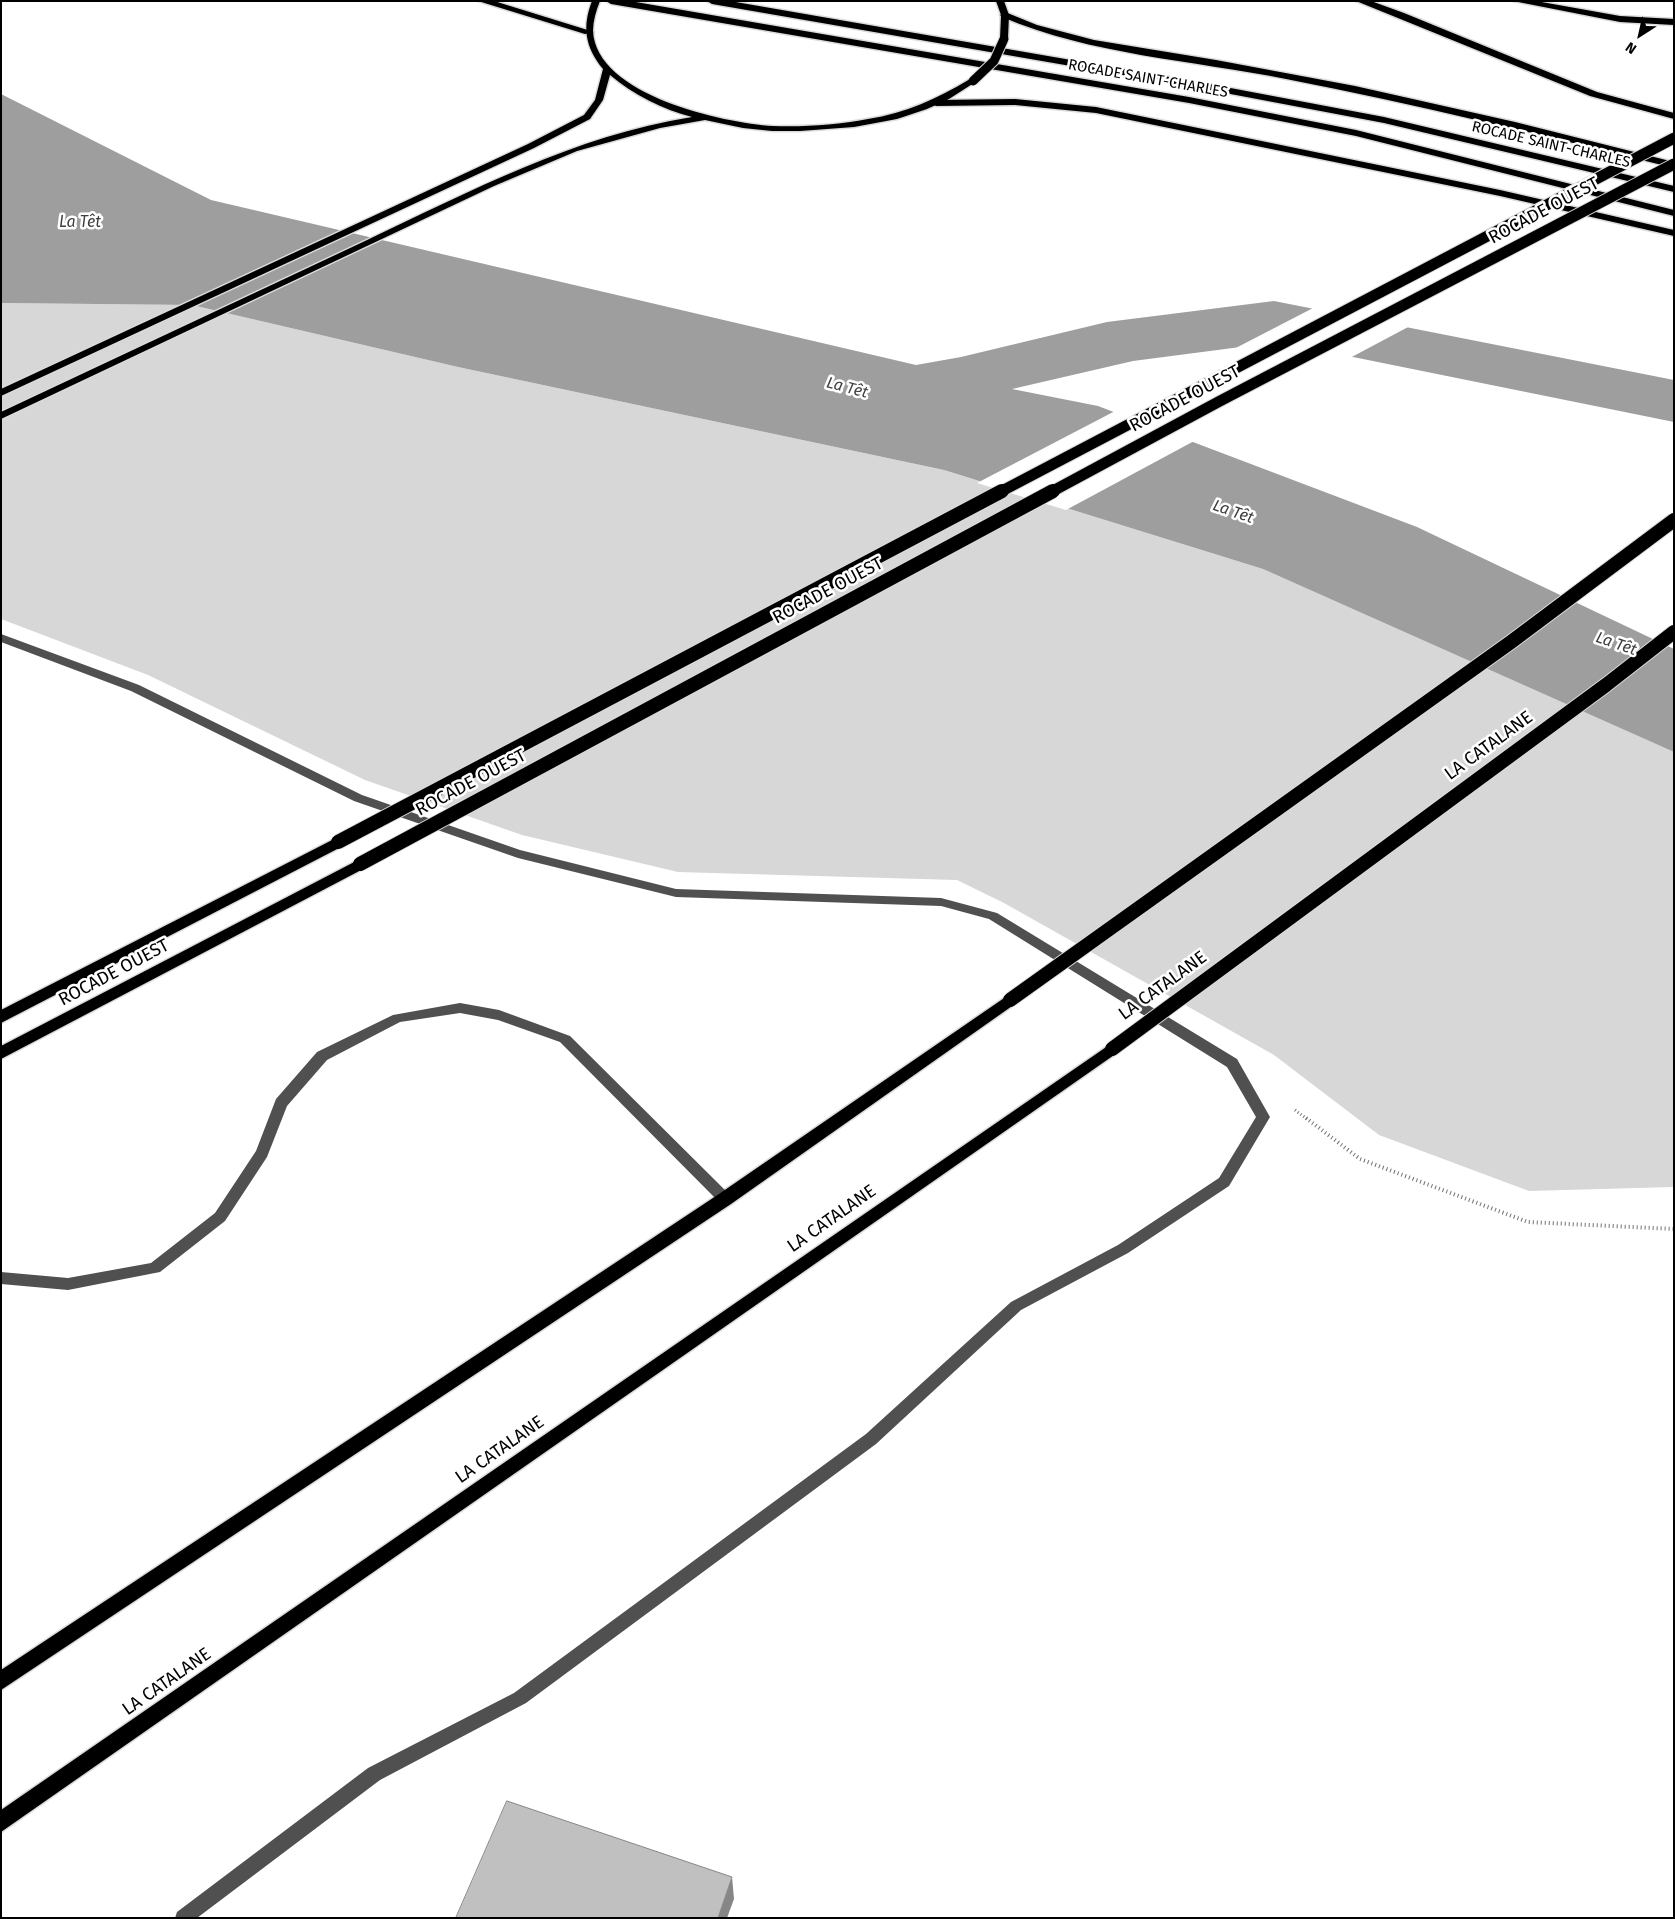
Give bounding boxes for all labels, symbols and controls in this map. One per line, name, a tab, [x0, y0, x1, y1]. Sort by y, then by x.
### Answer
north arrow	[1615, 10, 1665, 60]
text: N	[1622, 38, 1640, 57]
street label: ROCADE SAINT-CHARLES	[1067, 56, 1229, 102]
street label: ROCADE SAINT-CHARLES	[1470, 118, 1632, 172]
street label: ROCADE OUEST	[1485, 173, 1603, 249]
water label: La Têt	[59, 213, 101, 233]
street label: ROCADE OUEST	[1126, 361, 1244, 437]
water label: La Têt	[824, 373, 870, 403]
water label: La Têt	[1210, 496, 1256, 528]
street label: ROCADE OUEST	[769, 553, 887, 629]
water label: La Têt	[1593, 628, 1639, 660]
street label: LA CATALANE	[1441, 707, 1537, 785]
street label: ROCADE OUEST	[412, 745, 530, 821]
street label: ROCADE OUEST	[55, 935, 173, 1011]
street label: LA CATALANE	[1115, 947, 1211, 1025]
street label: LA CATALANE	[783, 1180, 881, 1258]
street label: LA CATALANE	[451, 1411, 549, 1489]
street label: LA CATALANE	[118, 1643, 216, 1721]

